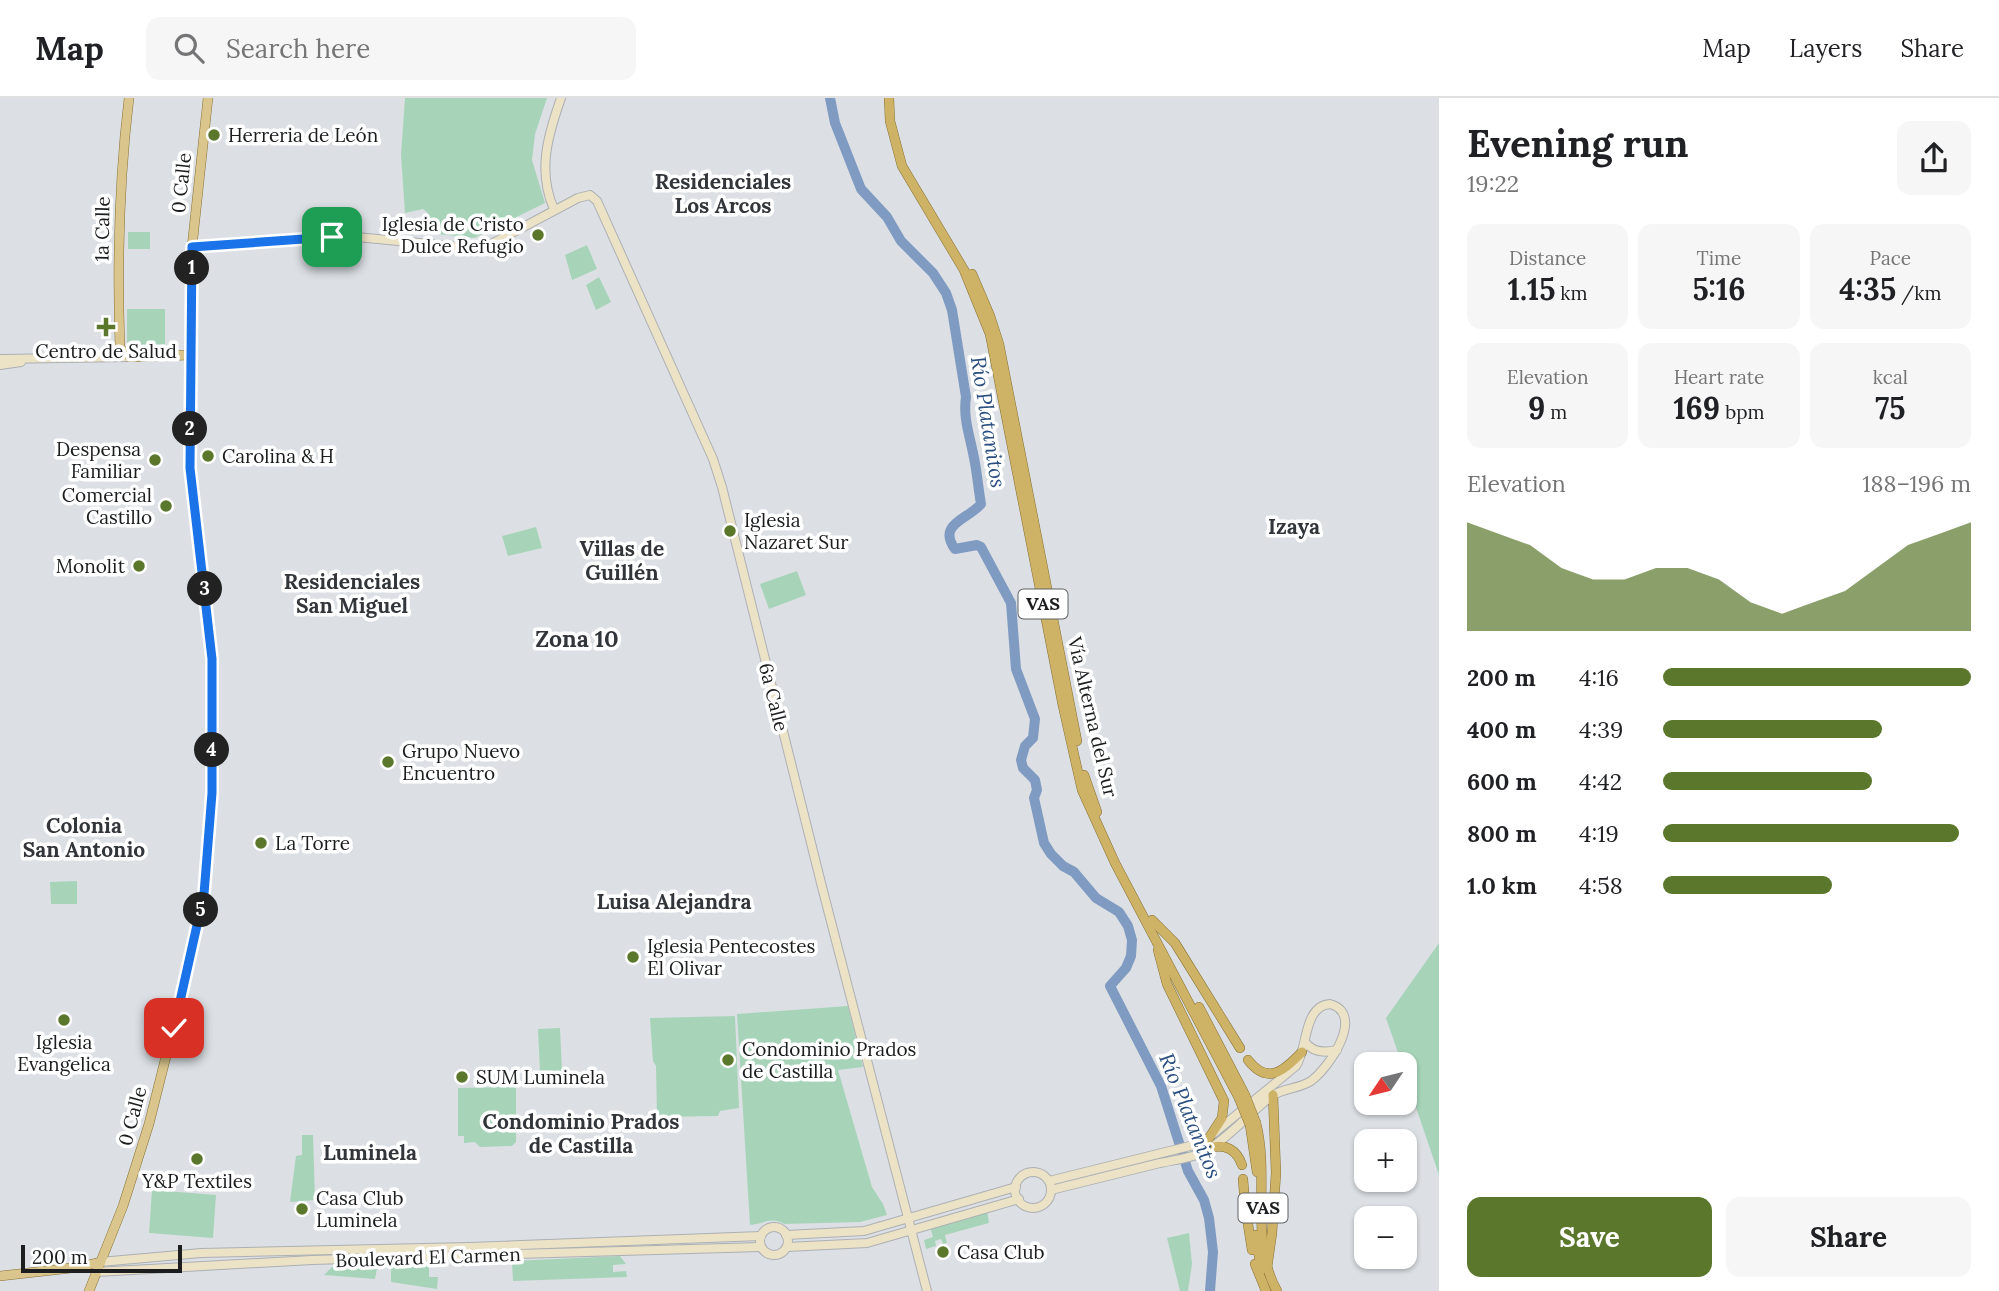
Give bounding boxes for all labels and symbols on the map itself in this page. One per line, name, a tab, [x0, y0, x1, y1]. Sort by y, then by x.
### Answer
place label: Herreria de León	[228, 123, 378, 147]
marker: Herreria de León	[206, 127, 222, 143]
street label: 0 Calle	[166, 152, 196, 214]
district label: Residenciales Los Arcos	[655, 168, 791, 219]
street label: 1a Calle	[89, 196, 115, 262]
pin	[302, 207, 362, 267]
place label: Iglesia de Cristo Dulce Refugio	[382, 212, 524, 258]
marker: Iglesia de Cristo Dulce Refugio	[530, 227, 546, 243]
pin: 1	[174, 250, 210, 286]
marker: Centro de Salud	[96, 317, 116, 337]
place label: Centro de Salud	[35, 339, 177, 363]
water label: Río Platanitos	[965, 354, 1012, 490]
pin: 2	[172, 412, 208, 446]
place label: Despensa Familiar	[56, 437, 142, 483]
place label: Carolina & H	[222, 444, 334, 468]
marker: Carolina & H	[200, 448, 216, 464]
marker: Despensa Familiar	[147, 452, 163, 468]
place label: Comercial Castillo	[62, 483, 152, 529]
marker: Comercial Castillo	[158, 498, 174, 514]
place label: Iglesia Nazaret Sur	[744, 508, 849, 554]
district label: Izaya	[1268, 513, 1320, 540]
marker: Iglesia Nazaret Sur	[722, 523, 738, 539]
district label: Villas de Guillén	[580, 535, 664, 586]
place label: Monolit	[56, 554, 126, 578]
marker: Monolit	[131, 558, 147, 574]
district label: Residenciales San Miguel	[284, 568, 420, 619]
pin: 3	[188, 572, 222, 606]
road number: VAS	[1018, 590, 1068, 618]
district label: Zona 10	[535, 624, 619, 653]
street label: Vía Alterna del Sur	[1063, 634, 1123, 800]
street label: 6a Calle	[754, 660, 794, 734]
pin: 4	[194, 732, 230, 768]
place label: Grupo Nuevo Encuentro	[402, 739, 520, 785]
marker: Grupo Nuevo Encuentro	[380, 754, 396, 770]
district label: Colonia San Antonio	[23, 812, 145, 863]
place label: La Torre	[275, 831, 350, 855]
marker: La Torre	[253, 835, 269, 851]
district label: Luisa Alejandra	[596, 888, 752, 915]
pin: 5	[184, 892, 218, 928]
place label: Iglesia Pentecostes El Olivar	[647, 934, 816, 980]
marker: Iglesia Pentecostes El Olivar	[625, 949, 641, 965]
pin	[144, 998, 204, 1058]
marker: Iglesia Evangelica	[56, 1012, 72, 1028]
place label: Iglesia Evangelica	[17, 1030, 111, 1076]
place label: Condominio Prados de Castilla	[742, 1037, 917, 1083]
water label: Río Platanitos	[1153, 1049, 1228, 1182]
marker: Condominio Prados de Castilla	[720, 1052, 736, 1068]
north arrow	[1354, 1052, 1418, 1115]
place label: SUM Luminela	[476, 1065, 605, 1089]
marker: SUM Luminela	[454, 1069, 470, 1085]
street label: 0 Calle	[113, 1084, 151, 1148]
district label: Condominio Prados de Castilla	[483, 1108, 679, 1159]
district label: Luminela	[323, 1139, 417, 1166]
marker: Y&P Textiles	[189, 1151, 205, 1167]
place label: Y&P Textiles	[141, 1169, 252, 1193]
place label: Casa Club Luminela	[316, 1186, 404, 1232]
road number: VAS	[1238, 1194, 1288, 1223]
marker: Casa Club Luminela	[294, 1201, 310, 1217]
place label: Casa Club	[957, 1240, 1045, 1264]
scale bar	[21, 1242, 182, 1274]
street label: Boulevard El Carmen	[335, 1242, 521, 1272]
marker: Casa Club	[935, 1244, 951, 1260]

